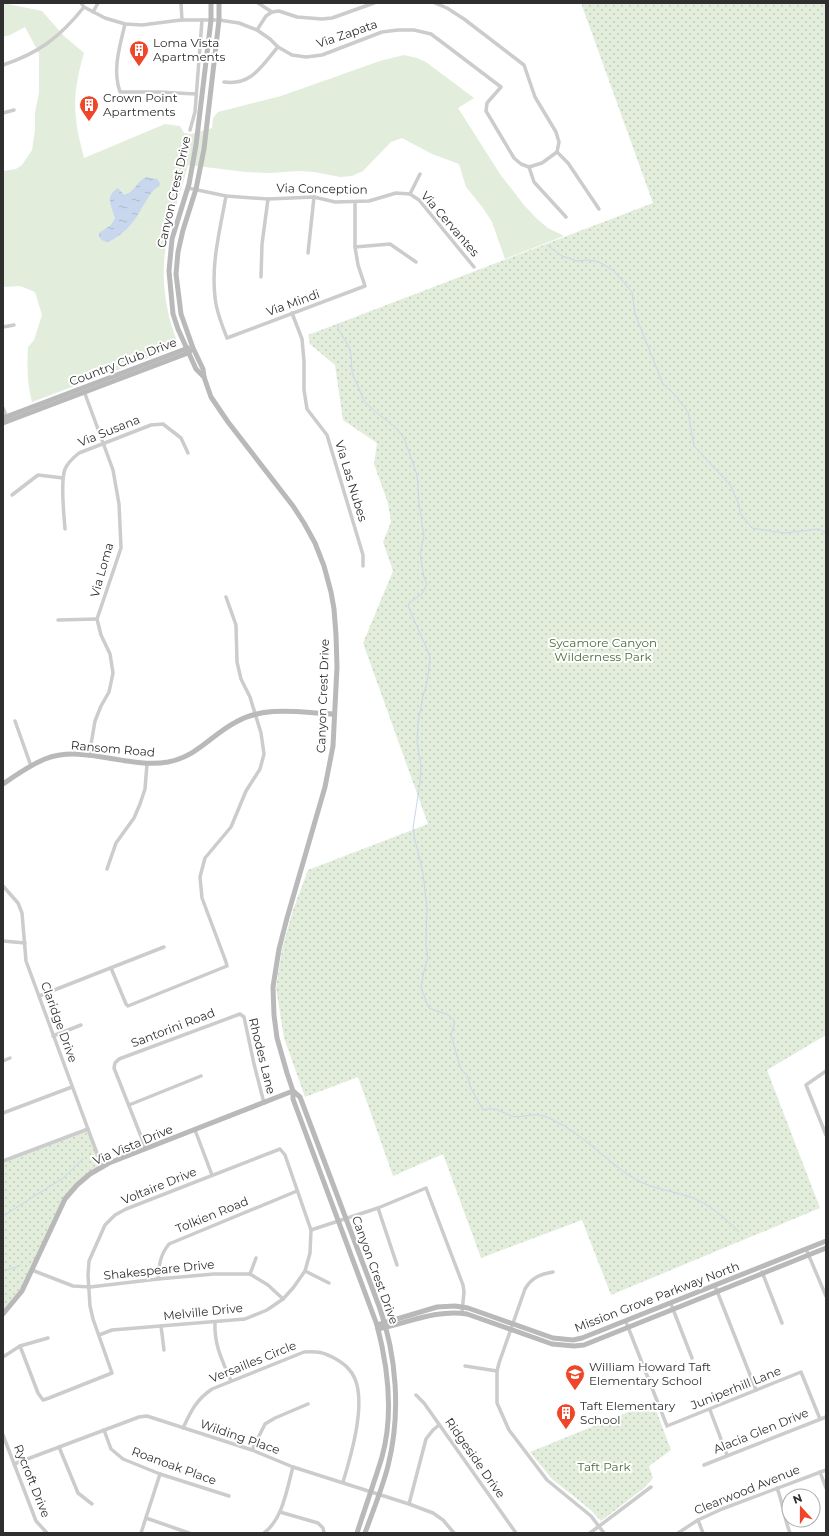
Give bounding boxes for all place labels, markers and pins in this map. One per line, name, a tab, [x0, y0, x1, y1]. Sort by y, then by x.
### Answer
place label: Loma Vista Apartments	[153, 35, 226, 64]
building icon: Loma Vista Apartments	[128, 39, 150, 67]
place label: Crown Point Apartments	[103, 90, 178, 119]
building icon: Crown Point Apartments	[78, 94, 100, 122]
place label: William Howard Taft Elementary School	[589, 1359, 711, 1388]
school or university icon: William Howard Taft Elementary School	[564, 1363, 586, 1391]
place label: Taft Elementary School	[580, 1398, 676, 1427]
building icon: Taft Elementary School	[555, 1402, 577, 1430]

